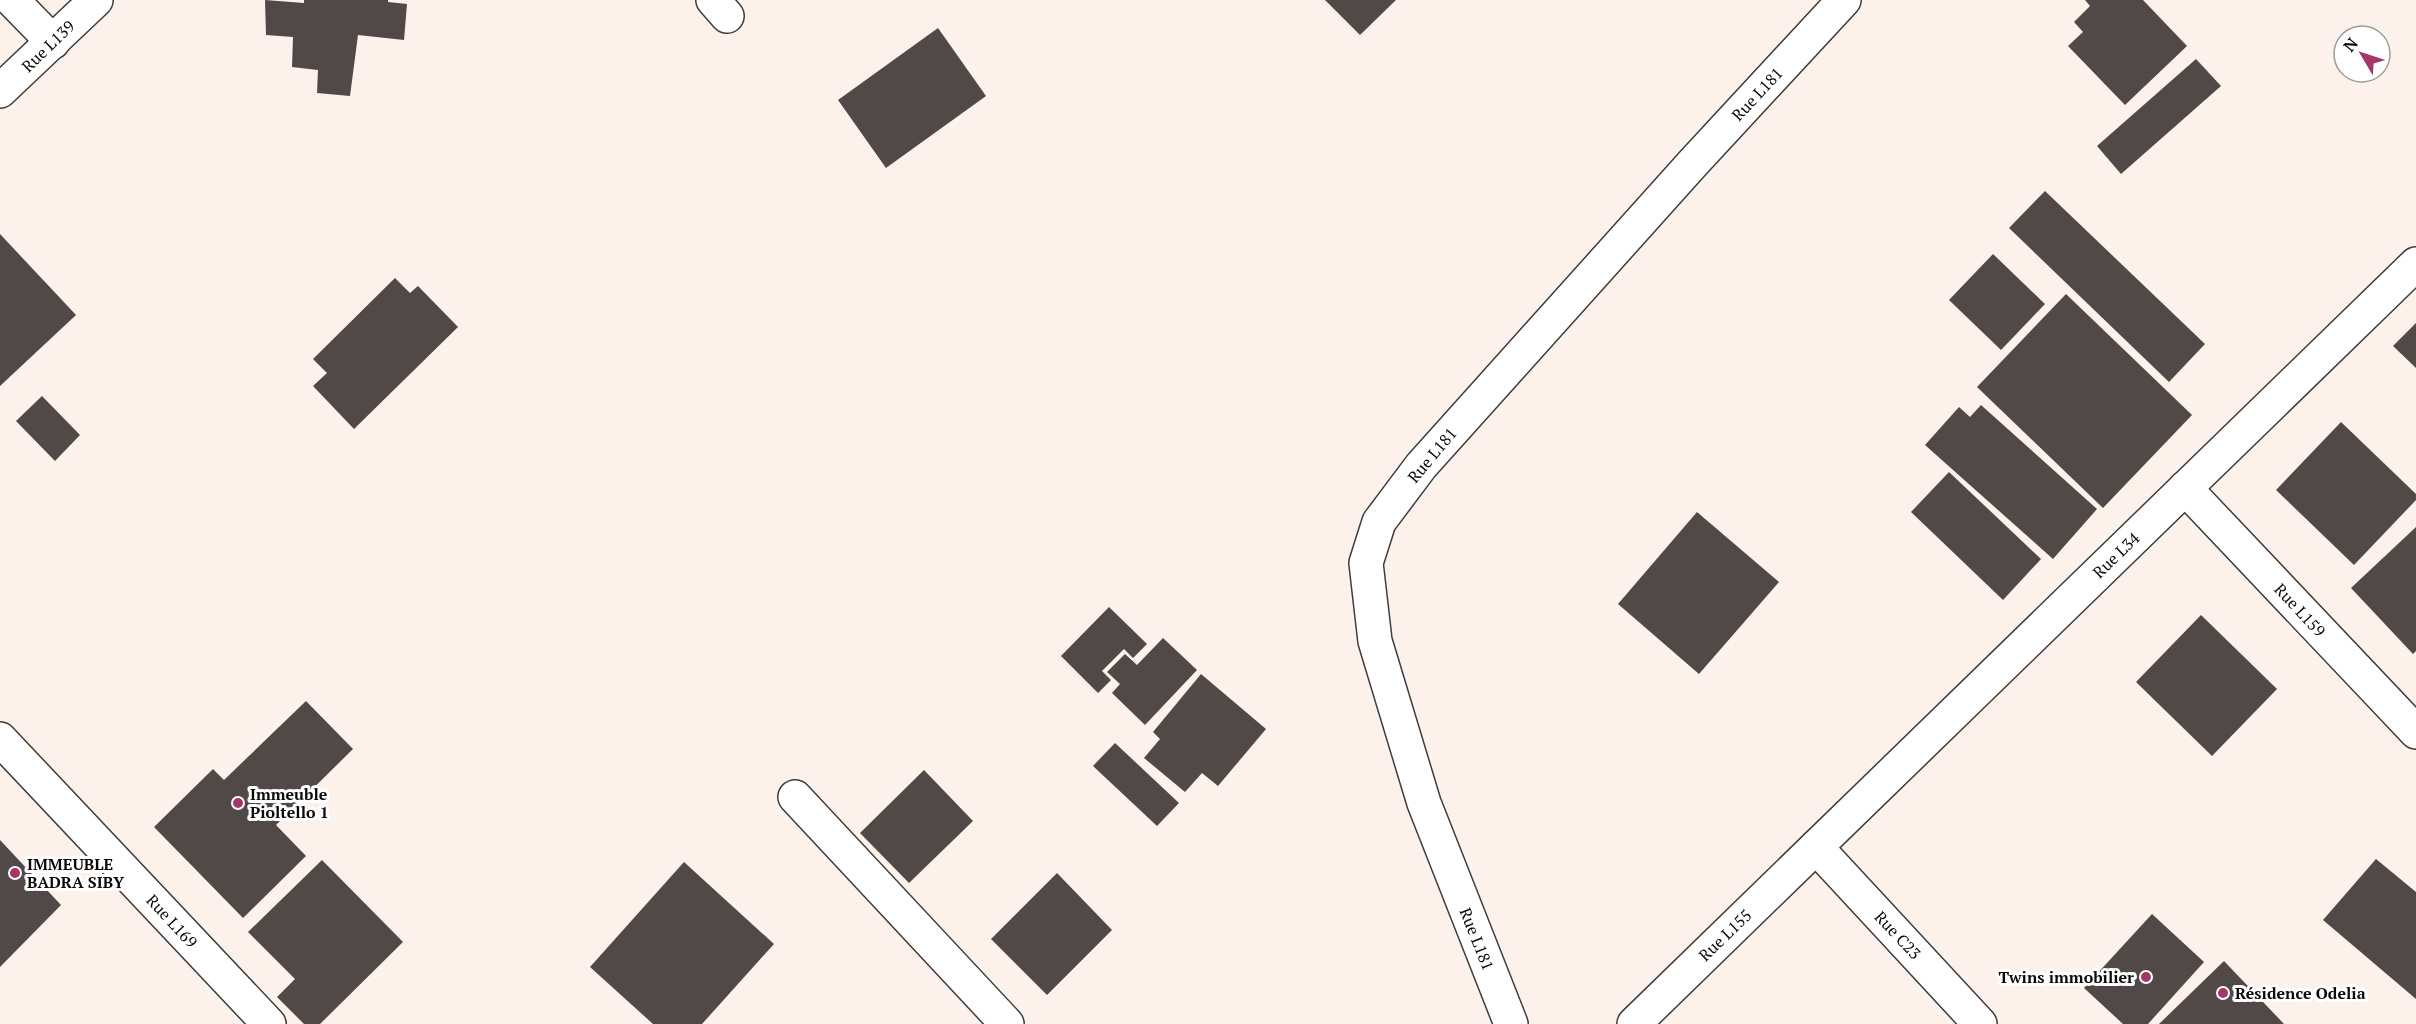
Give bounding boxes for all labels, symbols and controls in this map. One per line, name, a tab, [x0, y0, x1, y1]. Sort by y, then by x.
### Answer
street label: Rue L139	[17, 15, 79, 77]
north arrow	[2332, 24, 2392, 84]
text: N	[2338, 33, 2363, 56]
street label: Rue L181	[1727, 62, 1787, 126]
street label: Rue L181	[1402, 423, 1462, 487]
street label: Rue L34	[2088, 527, 2145, 583]
street label: Rue L159	[2270, 578, 2330, 642]
place label: Immeuble Pioltello 1	[250, 783, 329, 823]
marker: Immeuble Pioltello 1	[231, 796, 245, 810]
place label: IMMEUBLE BADRA SIBY	[27, 853, 125, 893]
marker: IMMEUBLE BADRA SIBY	[8, 866, 22, 880]
street label: Rue L169	[142, 889, 202, 953]
street label: Rue L181	[1454, 904, 1500, 974]
street label: Rue L155	[1694, 904, 1756, 966]
street label: Rue C23	[1870, 906, 1926, 964]
place label: Twins immobilier	[1998, 966, 2134, 988]
marker: Twins immobilier	[2139, 970, 2153, 984]
place label: Résidence Odelia	[2235, 982, 2366, 1004]
marker: Résidence Odelia	[2216, 986, 2230, 1000]

